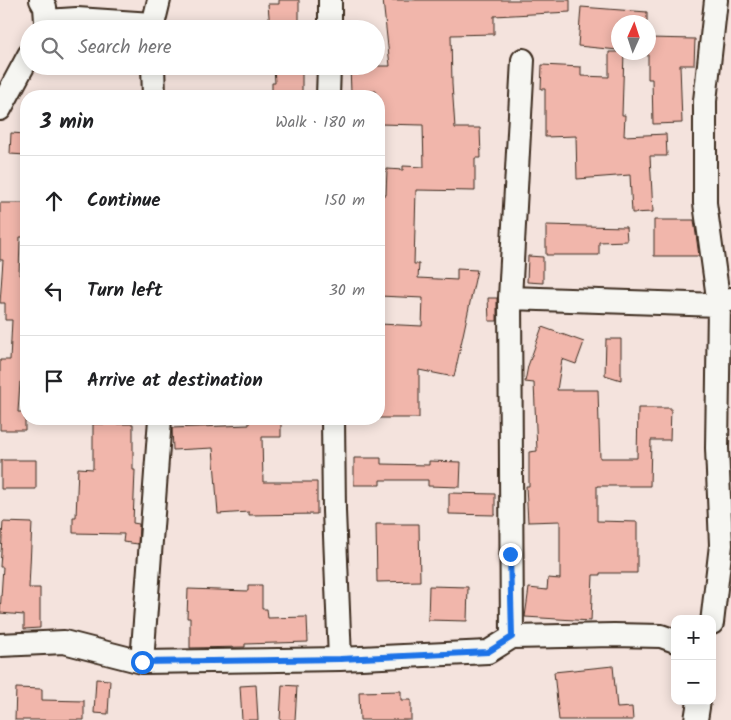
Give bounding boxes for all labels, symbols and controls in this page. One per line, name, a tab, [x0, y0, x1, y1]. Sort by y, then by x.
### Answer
north arrow	[611, 15, 656, 60]
search box	[20, 20, 385, 75]
text: Search here	[78, 33, 172, 63]
icon: search	[38, 34, 66, 62]
text: 3 min	[40, 106, 94, 139]
text: Walk · 180 m	[275, 110, 365, 135]
text: Continue	[87, 186, 160, 216]
icon: ahead	[40, 187, 68, 215]
text: 150 m	[324, 188, 365, 213]
text: Turn left	[87, 276, 162, 306]
icon: left	[40, 277, 68, 305]
text: 30 m	[329, 278, 365, 303]
text: Arrive at destination	[87, 366, 263, 396]
icon: arrive	[40, 367, 68, 395]
route end	[499, 543, 522, 566]
map controls	[671, 615, 716, 705]
button: +	[671, 615, 716, 660]
route start	[131, 651, 154, 674]
button: −	[671, 660, 716, 705]

